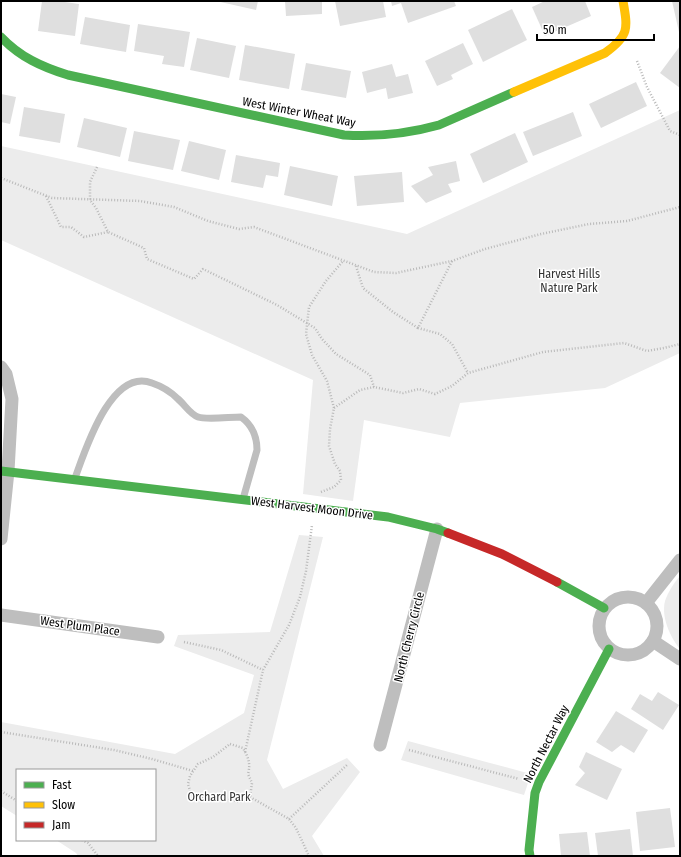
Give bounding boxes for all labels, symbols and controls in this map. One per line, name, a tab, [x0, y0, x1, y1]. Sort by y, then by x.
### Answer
scale bar	[537, 16, 654, 42]
text: 50 m	[543, 23, 567, 37]
street label: West Winter Wheat Way	[241, 94, 357, 130]
park label: Harvest Hills Nature Park	[538, 267, 600, 295]
street label: West Harvest Moon Drive	[250, 494, 374, 522]
street label: North Cherry Circle	[391, 590, 427, 684]
street label: West Plum Place	[39, 613, 121, 639]
street label: North Nectar Way	[520, 702, 572, 785]
legend	[16, 769, 156, 841]
text: Fast	[52, 778, 71, 792]
park label: Orchard Park	[187, 790, 251, 804]
text: Slow	[52, 798, 75, 812]
text: Jam	[52, 818, 70, 832]

